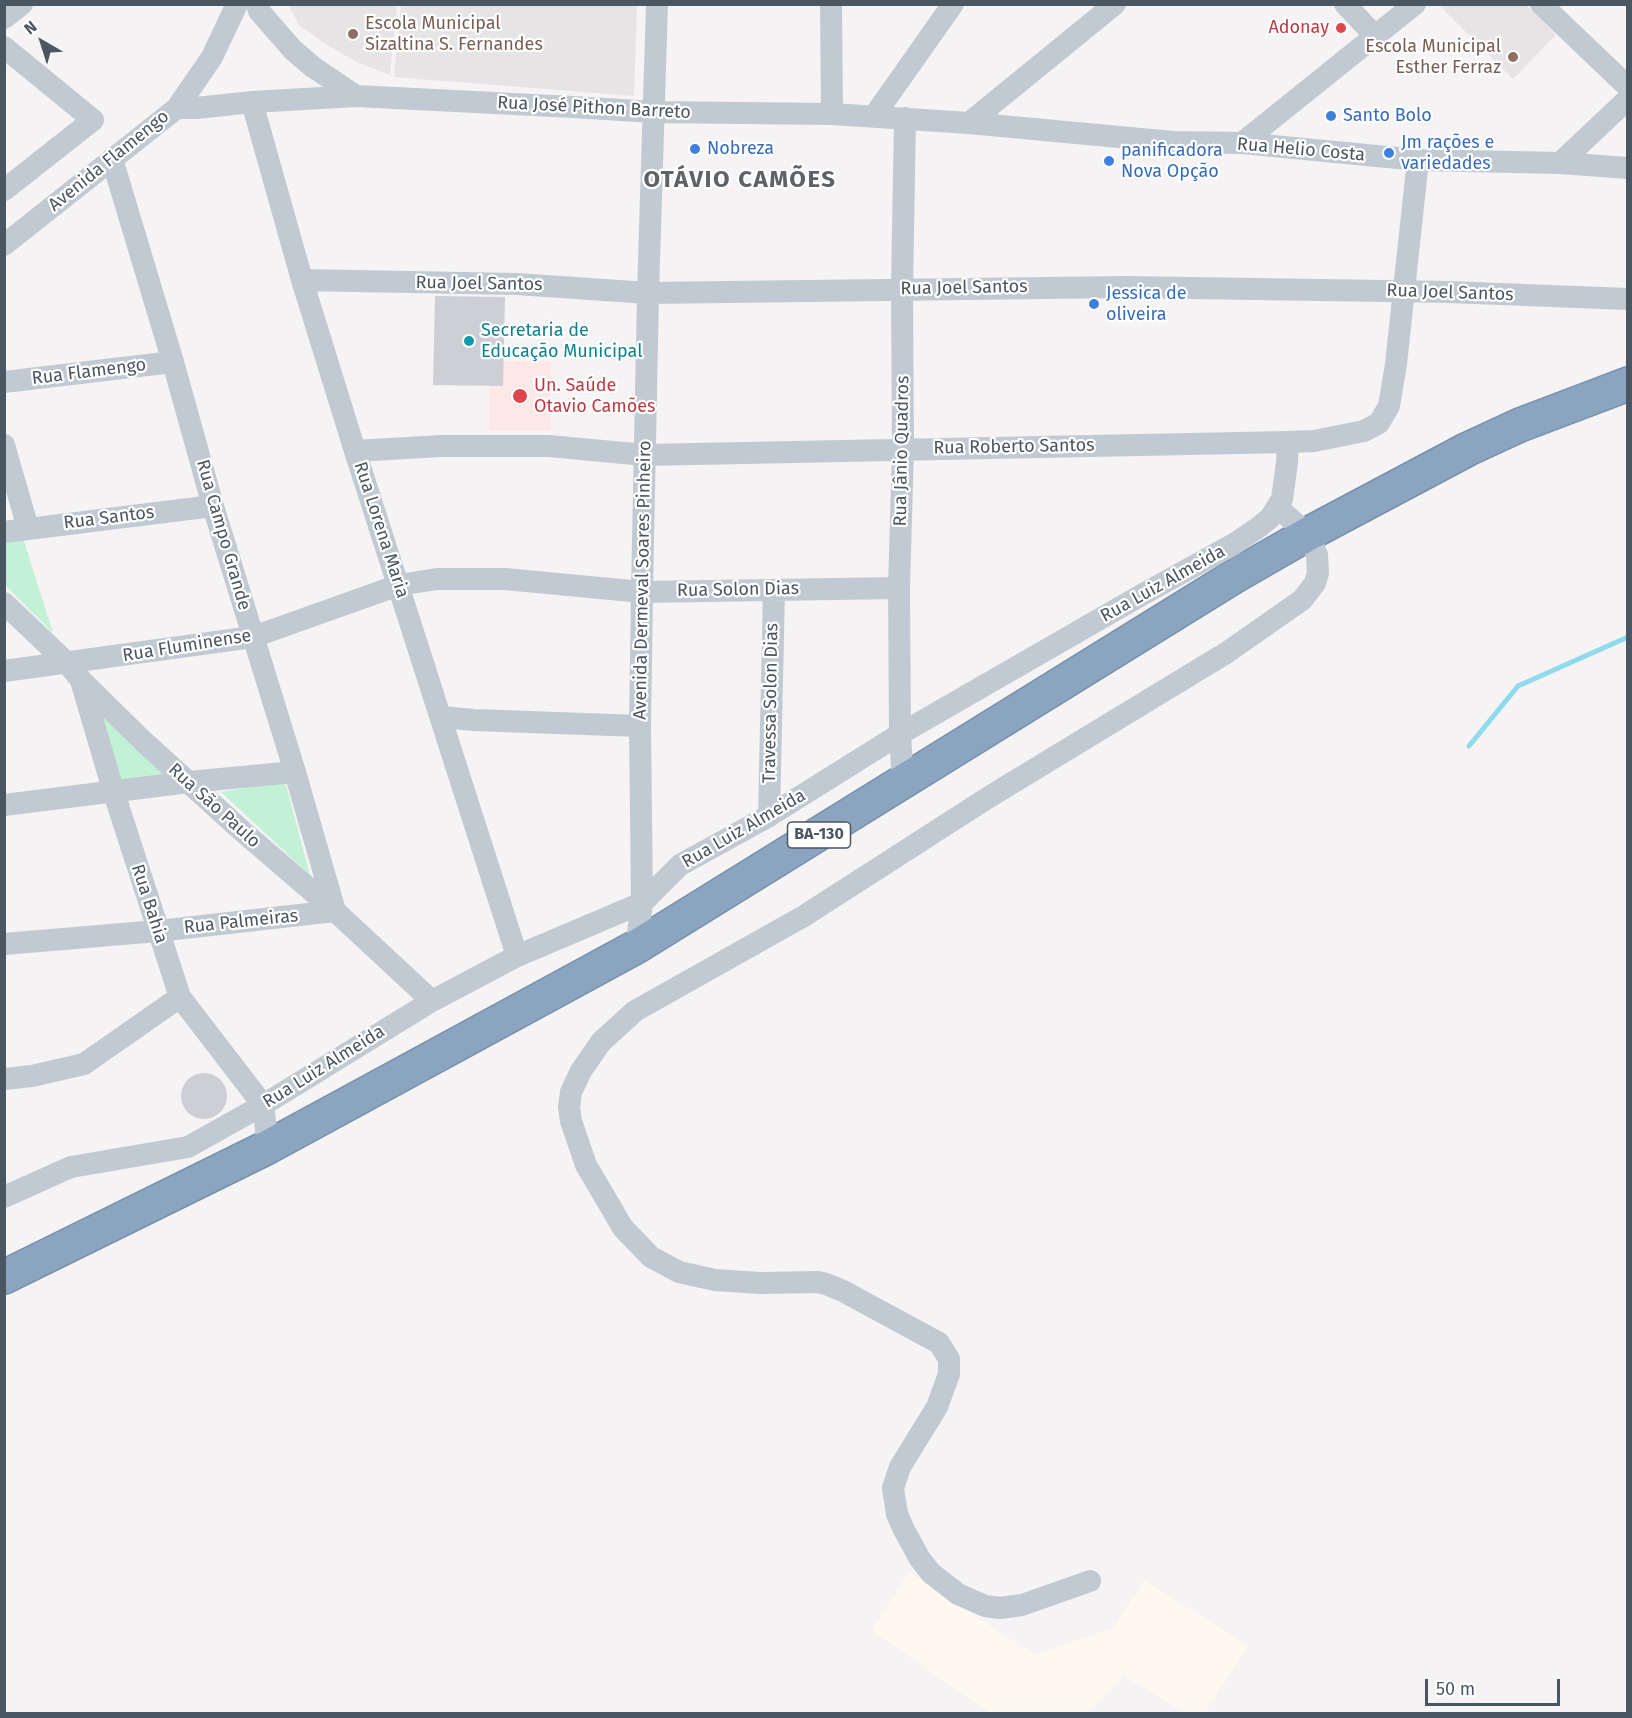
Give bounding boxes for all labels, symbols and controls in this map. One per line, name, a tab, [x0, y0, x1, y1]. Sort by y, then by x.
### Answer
north arrow	[12, 12, 72, 72]
place label: Escola Municipal Sizaltina S. Fernandes	[365, 13, 543, 56]
text: N	[20, 17, 40, 38]
place label: Adonay	[1268, 17, 1329, 39]
marker: Adonay	[1334, 21, 1348, 35]
marker: Escola Municipal Sizaltina S. Fernandes	[346, 27, 360, 41]
place label: Escola Municipal Esther Ferraz	[1365, 36, 1501, 78]
marker: Escola Municipal Esther Ferraz	[1506, 50, 1520, 64]
street label: Rua José Pithon Barreto	[497, 92, 691, 124]
place label: Santo Bolo	[1343, 105, 1432, 127]
street label: Avenida Flamengo	[44, 106, 174, 216]
marker: Santo Bolo	[1324, 109, 1338, 123]
place label: Jm rações e variedades	[1401, 132, 1494, 174]
street label: Rua Helio Costa	[1236, 134, 1366, 166]
place label: Nobreza	[707, 138, 774, 160]
place label: panificadora Nova Opção	[1121, 140, 1223, 182]
marker: Nobreza	[688, 142, 702, 156]
marker: Jm rações e variedades	[1382, 146, 1396, 160]
marker: panificadora Nova Opção	[1102, 154, 1116, 168]
district label: OTÁVIO CAMÕES	[644, 166, 836, 194]
street label: Rua Joel Santos	[415, 272, 543, 296]
street label: Rua Joel Santos	[900, 276, 1028, 300]
street label: Rua Joel Santos	[1386, 280, 1514, 306]
place label: Jessica de oliveira	[1106, 283, 1187, 326]
marker: Jessica de oliveira	[1087, 297, 1101, 311]
place label: Secretaria de Educação Municipal	[481, 320, 642, 362]
marker: Secretaria de Educação Municipal	[462, 334, 476, 348]
street label: Rua Flamengo	[31, 354, 147, 390]
place label: Un. Saúde Otavio Camões	[534, 375, 655, 418]
street label: Rua Jânio Quadros	[890, 375, 914, 527]
marker: Un. Saúde Otavio Camões	[511, 387, 529, 405]
street label: Rua Roberto Santos	[933, 435, 1095, 459]
street label: Avenida Dermeval Soares Pinheiro	[630, 440, 656, 720]
street label: Rua Campo Grande	[191, 457, 255, 613]
street label: Rua Lorena Maria	[349, 459, 413, 601]
street label: Rua Santos	[62, 502, 156, 534]
street label: Rua Luiz Almeida	[1097, 541, 1229, 627]
street label: Rua Solon Dias	[677, 578, 799, 602]
street label: Travessa Solon Dias	[759, 623, 783, 783]
street label: Rua Fluminense	[121, 625, 253, 667]
street label: Rua São Paulo	[164, 759, 264, 853]
street label: Rua Luiz Almeida	[678, 785, 810, 873]
road number: BA-130	[788, 822, 850, 848]
street label: Rua Bahia	[126, 862, 172, 946]
street label: Rua Palmeiras	[183, 905, 299, 939]
street label: Rua Luiz Almeida	[259, 1021, 389, 1113]
scale bar	[1428, 1667, 1563, 1705]
text: 50 m	[1436, 1678, 1475, 1700]

